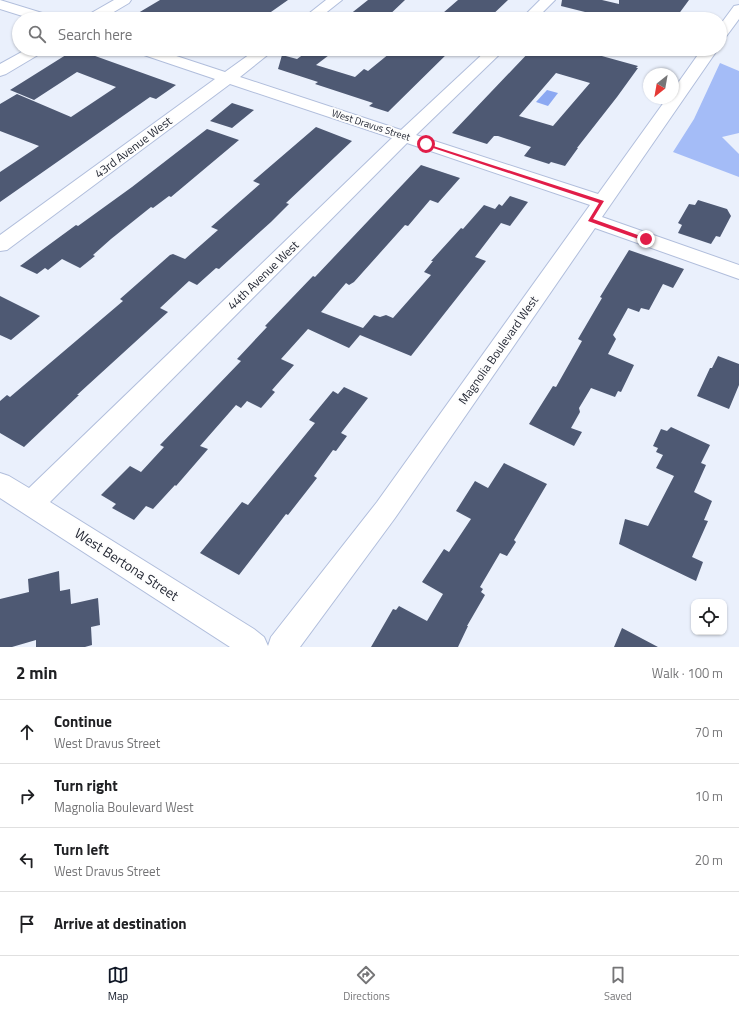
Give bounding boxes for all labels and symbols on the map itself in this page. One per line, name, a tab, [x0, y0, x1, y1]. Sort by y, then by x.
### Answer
north arrow	[643, 68, 679, 104]
street label: West Dravus Street	[330, 105, 413, 145]
street label: 43rd Avenue West	[90, 111, 176, 183]
route start	[417, 135, 435, 153]
route end	[637, 230, 655, 248]
street label: 44th Avenue West	[223, 235, 304, 314]
street label: Magnolia Boulevard West	[453, 291, 543, 408]
street label: West Bertona Street	[71, 522, 183, 606]

